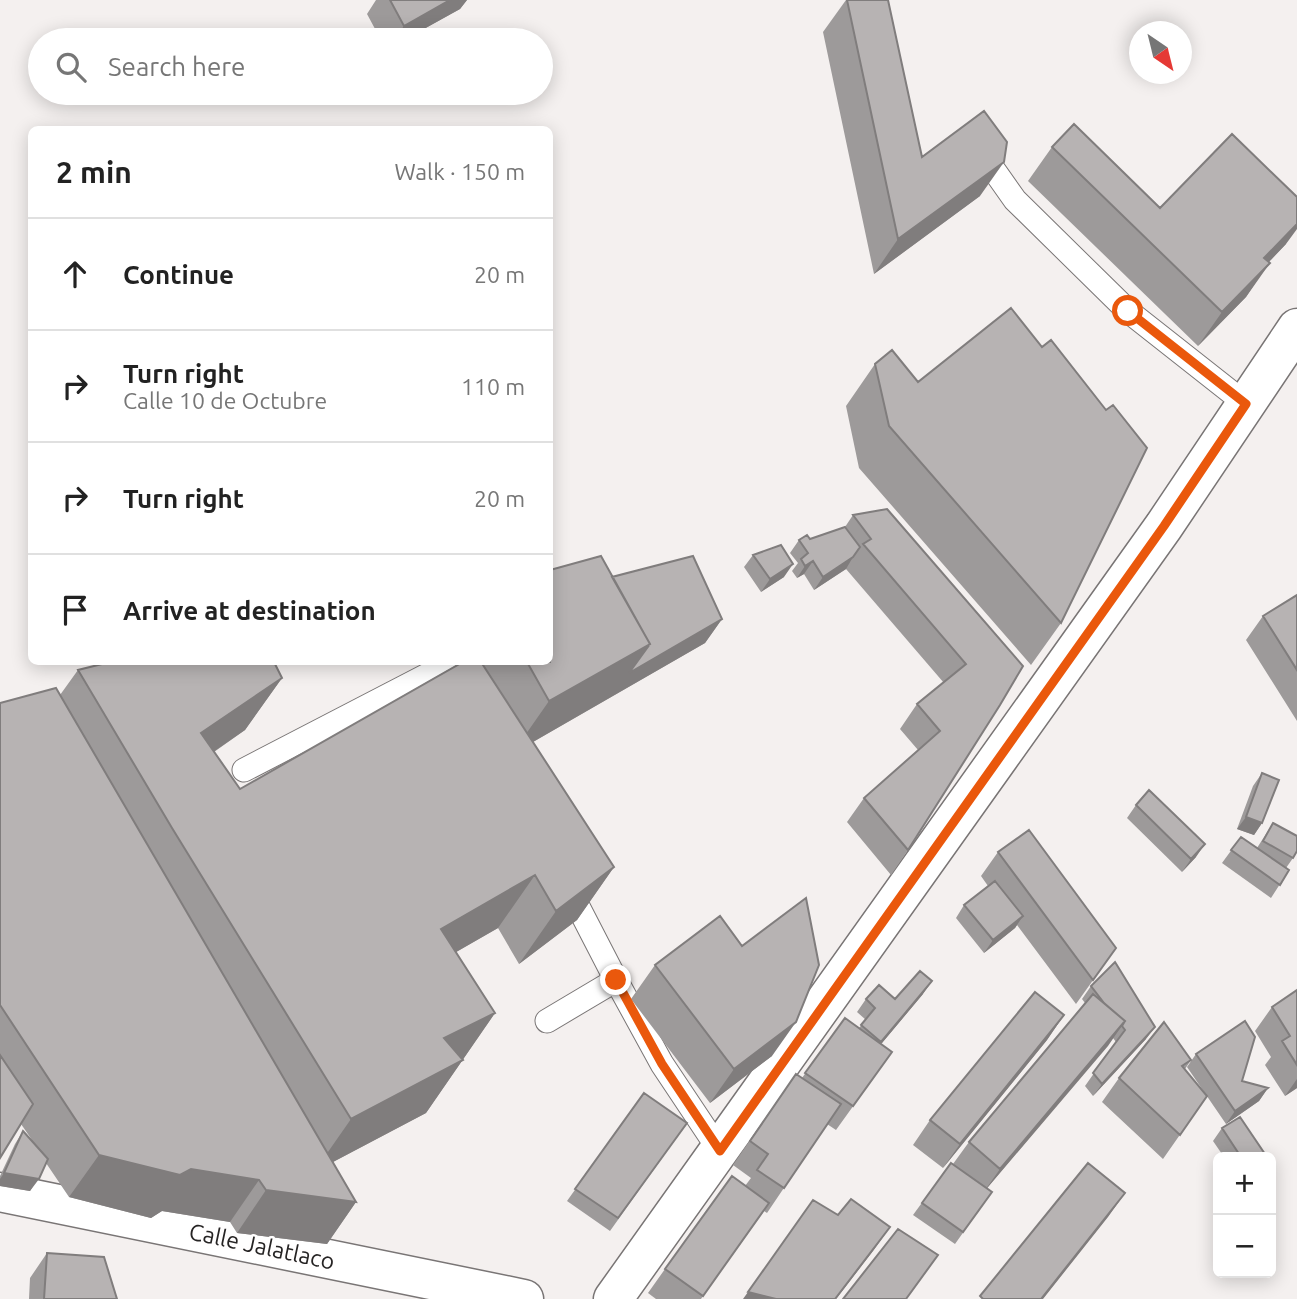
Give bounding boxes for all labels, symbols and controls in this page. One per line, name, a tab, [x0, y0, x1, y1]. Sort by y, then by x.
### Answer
north arrow	[1129, 21, 1192, 84]
search box	[28, 28, 553, 105]
icon: search	[52, 48, 90, 86]
text: Search here	[108, 52, 245, 81]
text: 2 min	[56, 155, 132, 189]
text: Walk · 150 m	[394, 159, 525, 184]
icon: ahead	[56, 255, 94, 293]
text: Continue	[123, 260, 234, 289]
text: 20 m	[474, 262, 525, 287]
route start	[1112, 295, 1143, 326]
text: Turn right	[123, 359, 244, 388]
icon: right	[56, 367, 94, 405]
text: 110 m	[461, 374, 525, 399]
text: Calle 10 de Octubre	[123, 388, 327, 413]
icon: right	[56, 479, 94, 517]
text: Turn right	[123, 484, 244, 513]
text: 20 m	[474, 486, 525, 511]
icon: arrive	[56, 591, 94, 629]
text: Arrive at destination	[123, 596, 376, 625]
route end	[600, 964, 631, 995]
map controls	[1213, 1152, 1276, 1278]
button: +	[1213, 1152, 1276, 1215]
button: −	[1213, 1215, 1276, 1278]
street label: Calle Jalatlaco	[187, 1218, 337, 1274]

